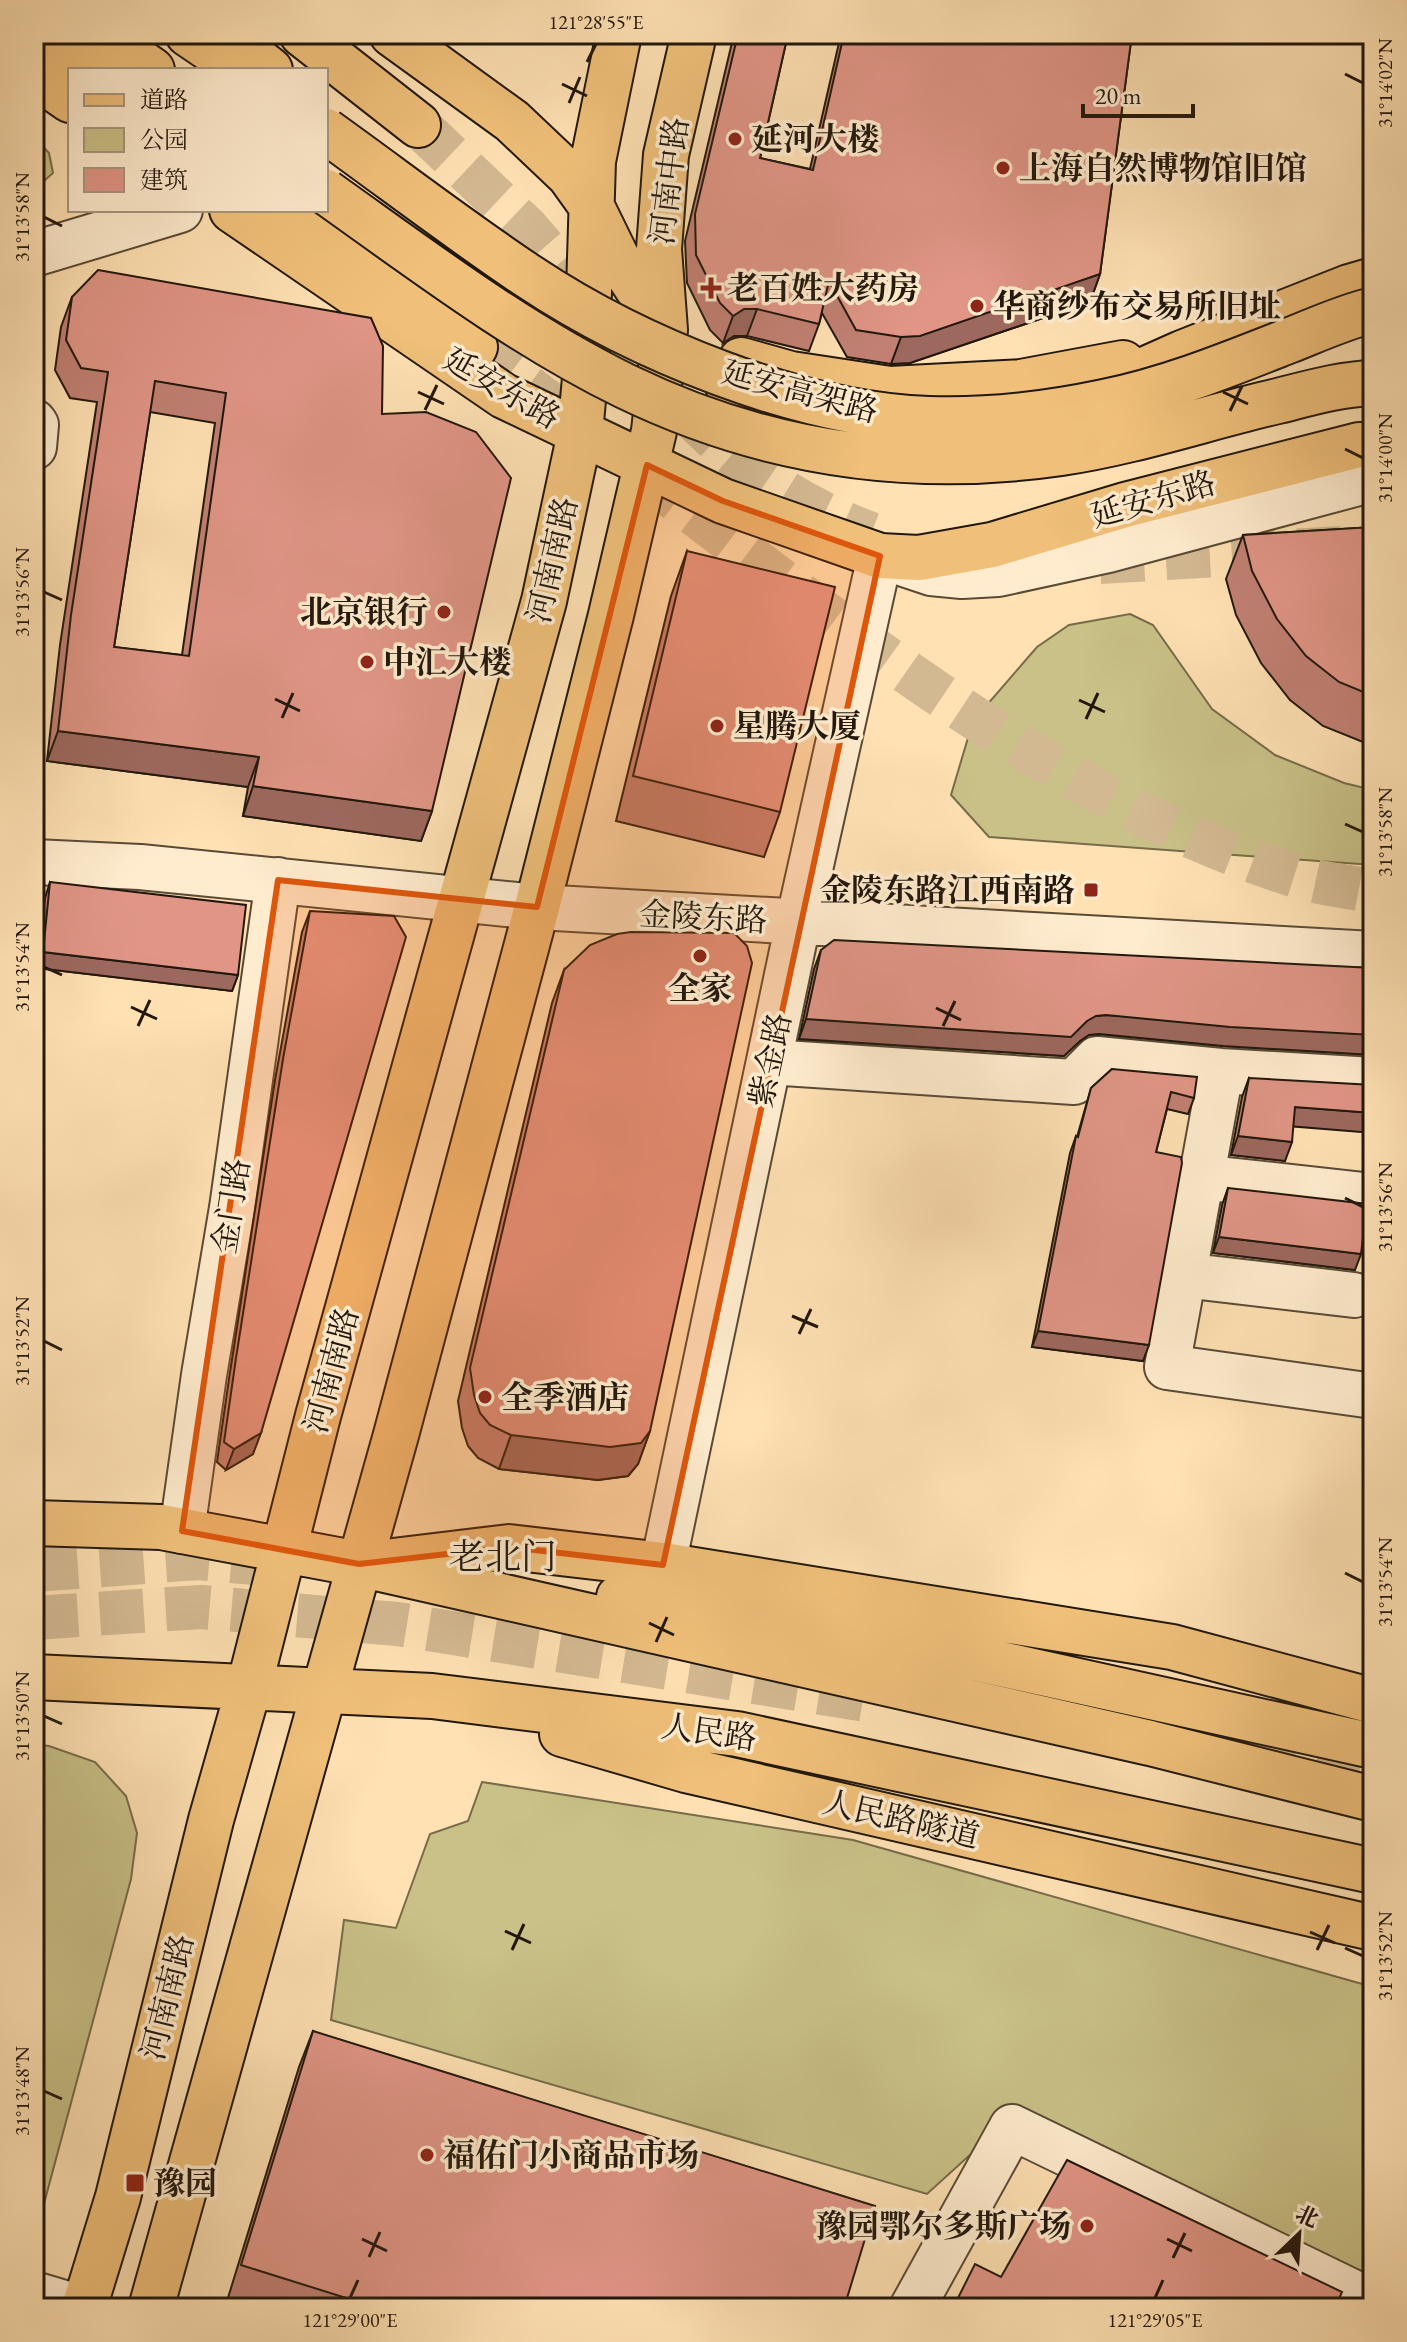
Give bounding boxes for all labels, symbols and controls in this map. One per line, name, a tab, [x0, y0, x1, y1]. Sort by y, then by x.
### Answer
text: 121°28'55"E	[549, 9, 643, 35]
text: 31°14'02"N	[1372, 38, 1398, 128]
legend	[68, 68, 328, 212]
scale bar	[1083, 68, 1193, 118]
text: 20 m	[1095, 80, 1142, 111]
text: 道路	[140, 84, 188, 115]
street label: 河南中路	[640, 115, 698, 247]
place label: 延河大楼	[751, 118, 879, 160]
text: 公园	[140, 124, 188, 155]
marker: 延河大楼	[726, 130, 744, 148]
place label: 上海自然博物馆旧馆	[1019, 147, 1307, 189]
marker: 上海自然博物馆旧馆	[994, 159, 1012, 177]
text: 建筑	[140, 164, 188, 195]
text: 31°13'58"N	[9, 172, 35, 262]
place label: 老百姓大药房	[727, 267, 919, 309]
marker: 老百姓大药房	[702, 279, 720, 297]
place label: 华商纱布交易所旧址	[993, 285, 1281, 327]
marker: 华商纱布交易所旧址	[968, 297, 986, 315]
street label: 延安东路	[436, 338, 568, 438]
street label: 延安高架路	[717, 350, 883, 432]
text: 31°14'00"N	[1372, 413, 1398, 503]
street label: 延安东路	[1086, 461, 1220, 537]
street label: 河南南路	[517, 493, 587, 627]
text: 31°13'56"N	[9, 547, 35, 637]
place label: 北京银行	[300, 591, 428, 633]
marker: 北京银行	[435, 603, 453, 621]
place label: 中汇大楼	[383, 641, 511, 683]
marker: 中汇大楼	[358, 653, 376, 671]
place label: 星腾大厦	[733, 705, 861, 747]
marker: 星腾大厦	[708, 717, 726, 735]
text: 31°13'58"N	[1372, 787, 1398, 877]
place label: 金陵东路江西南路	[819, 869, 1075, 911]
marker: 金陵东路江西南路	[1082, 881, 1100, 899]
street label: 金陵东路	[638, 893, 768, 941]
text: 31°13'54"N	[9, 922, 35, 1012]
marker: 全家	[691, 947, 709, 965]
place label: 全家	[668, 967, 732, 1009]
street label: 紫金路	[739, 1009, 801, 1111]
street label: 金门路	[203, 1155, 259, 1257]
text: 31°13'56"N	[1372, 1162, 1398, 1252]
text: 31°13'52"N	[9, 1296, 35, 1386]
street label: 河南南路	[294, 1303, 368, 1437]
place label: 全季酒店	[501, 1376, 629, 1418]
marker: 全季酒店	[476, 1388, 494, 1406]
district label: 老北门	[449, 1533, 557, 1580]
text: 31°13'54"N	[1372, 1537, 1398, 1627]
text: 31°13'50"N	[9, 1671, 35, 1761]
street label: 人民路	[659, 1705, 759, 1759]
street label: 人民路隧道	[818, 1781, 984, 1857]
text: 31°13'52"N	[1372, 1911, 1398, 2001]
street label: 河南南路	[131, 1930, 203, 2064]
text: 31°13'48"N	[9, 2046, 35, 2136]
place label: 福佑门小商品市场	[443, 2134, 699, 2176]
marker: 福佑门小商品市场	[418, 2146, 436, 2164]
place label: 豫园	[153, 2162, 217, 2204]
marker: 豫园	[124, 2172, 146, 2194]
north arrow	[1259, 2194, 1339, 2274]
text: 北	[1291, 2199, 1323, 2234]
place label: 豫园鄂尔多斯广场	[815, 2205, 1071, 2247]
marker: 豫园鄂尔多斯广场	[1078, 2217, 1096, 2235]
text: 121°29'00"E	[303, 2307, 397, 2333]
text: 121°29'05"E	[1108, 2307, 1202, 2333]

